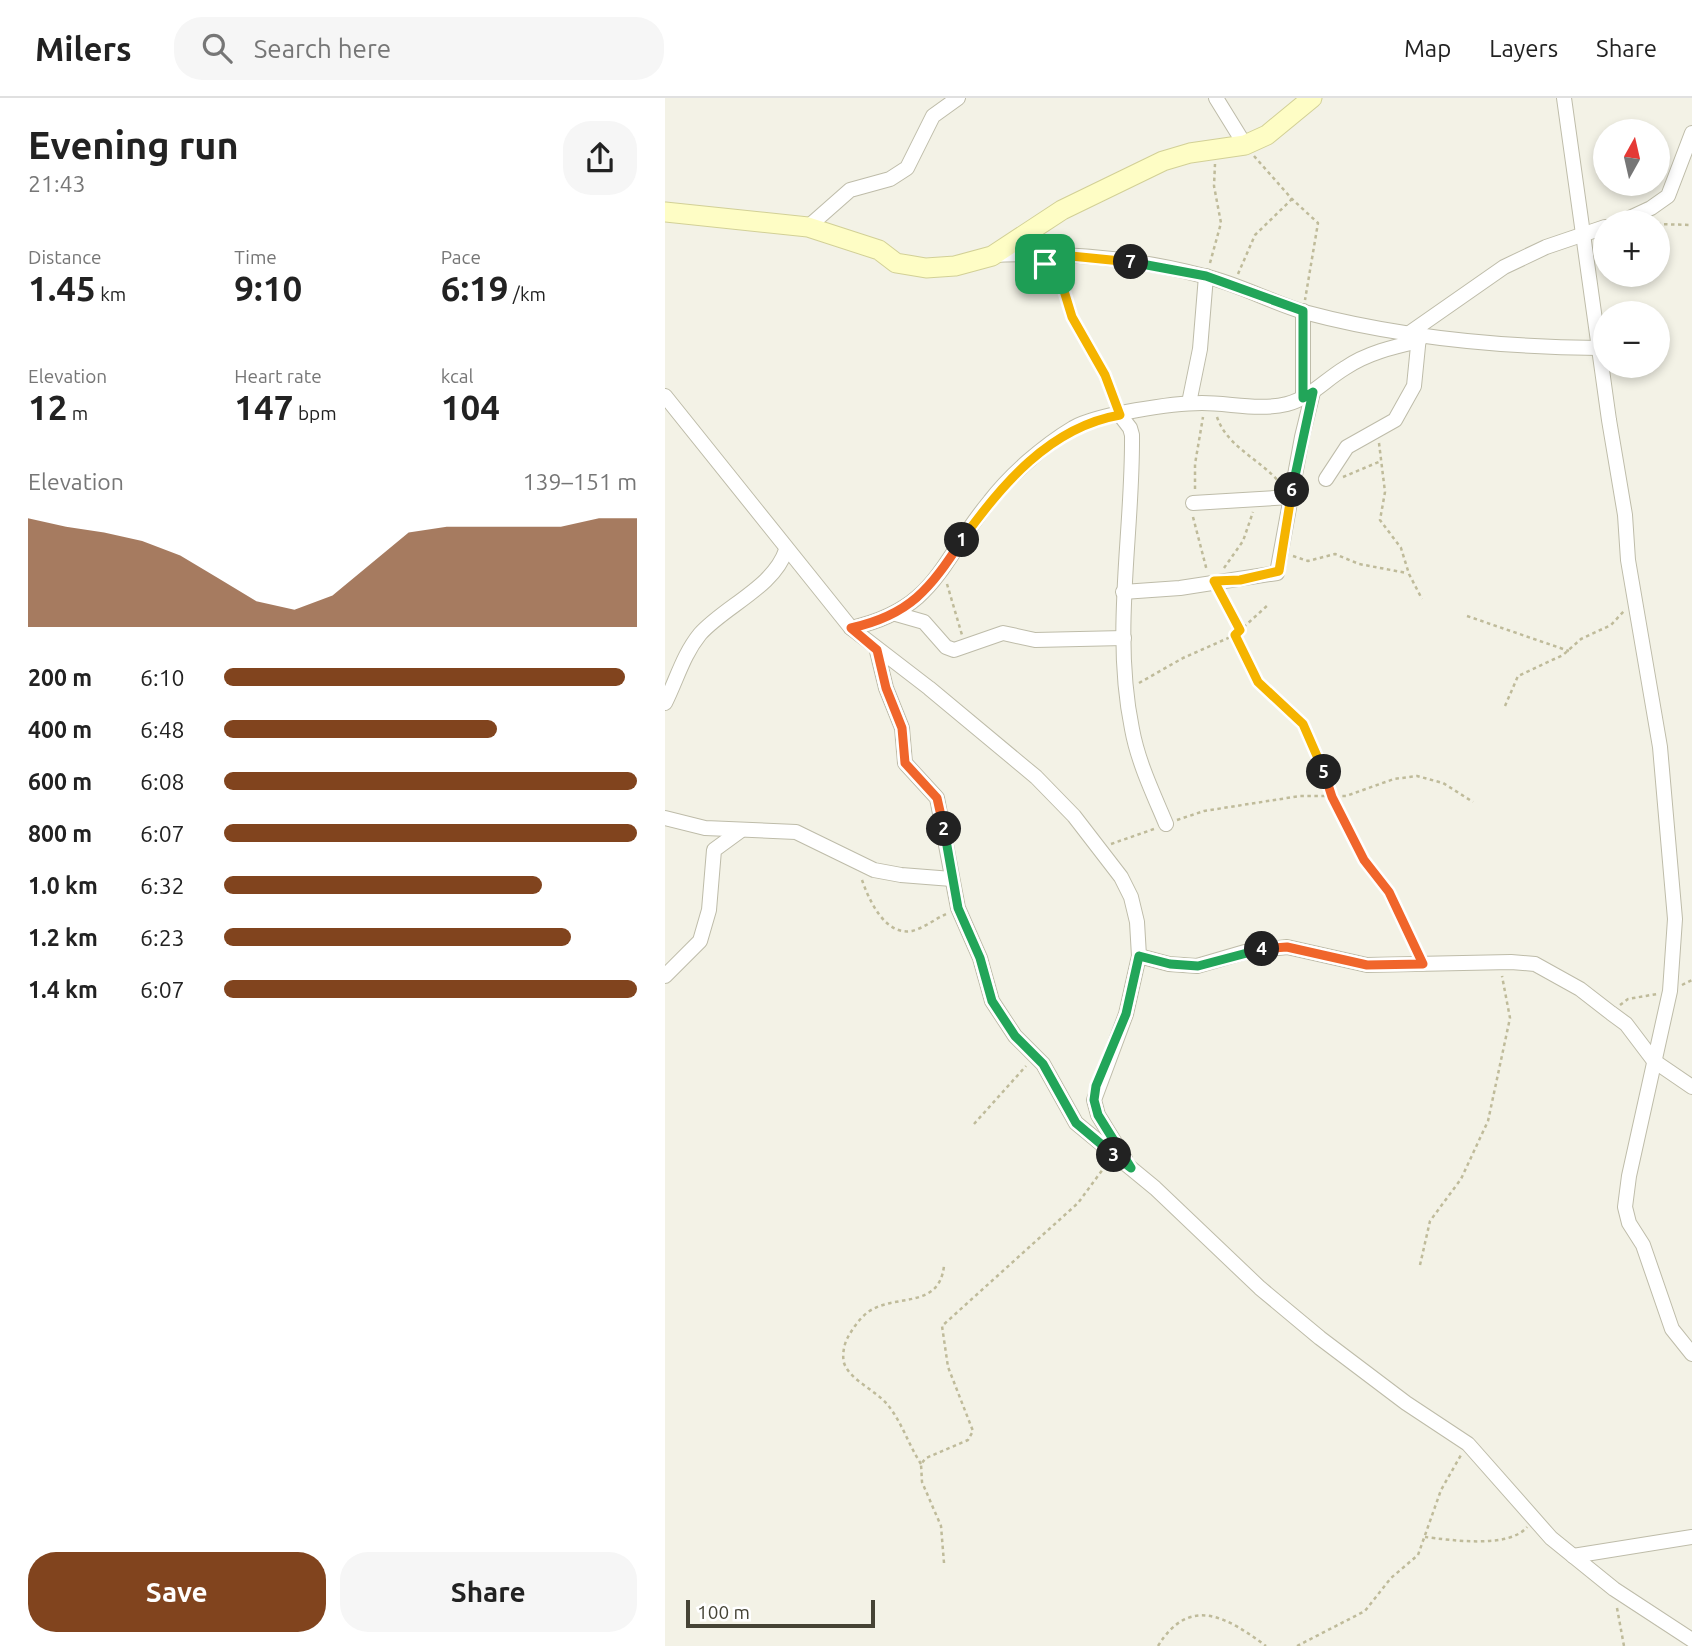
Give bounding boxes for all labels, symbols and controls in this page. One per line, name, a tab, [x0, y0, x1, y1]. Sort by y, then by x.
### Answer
search box	[174, 17, 664, 80]
icon: search	[198, 29, 236, 67]
text: Milers	[35, 30, 132, 67]
text: Search here	[254, 34, 391, 63]
text: Map	[1404, 35, 1451, 62]
text: Layers	[1489, 35, 1558, 62]
text: Share	[1596, 35, 1657, 62]
north arrow	[1593, 119, 1669, 196]
map controls	[1593, 119, 1670, 378]
button: share	[563, 121, 637, 195]
text: Evening run	[28, 124, 239, 166]
text: 21:43	[28, 171, 86, 196]
button: +	[1593, 210, 1670, 287]
pin	[1015, 234, 1075, 294]
pin: 7	[1113, 244, 1149, 280]
icon: arrive	[1026, 245, 1064, 283]
text: Distance	[28, 246, 102, 268]
text: Time	[234, 246, 277, 268]
text: Pace	[441, 246, 481, 268]
text: 7	[1125, 250, 1136, 272]
text: 1.45	[28, 268, 96, 308]
text: 9:10	[234, 268, 302, 308]
text: 6:19	[441, 268, 509, 308]
text: km	[96, 283, 126, 305]
text: /km	[509, 283, 546, 305]
button: −	[1593, 301, 1670, 378]
text: Elevation	[28, 365, 107, 387]
text: Heart rate	[234, 365, 322, 387]
text: kcal	[441, 365, 473, 387]
text: 12	[28, 387, 67, 427]
text: 147	[234, 387, 294, 427]
text: 104	[441, 387, 500, 427]
text: m	[67, 402, 88, 424]
text: bpm	[294, 402, 337, 424]
text: Elevation	[28, 469, 124, 494]
text: 139–151 m	[523, 469, 637, 494]
pin: 6	[1275, 472, 1309, 508]
text: 6	[1286, 478, 1297, 500]
pin: 1	[945, 522, 979, 558]
text: 1	[956, 528, 967, 550]
text: 200 m	[28, 665, 92, 690]
text: 6:10	[140, 665, 185, 690]
text: 400 m	[28, 717, 92, 742]
text: 6:48	[140, 717, 185, 742]
pin: 5	[1307, 754, 1341, 790]
text: 5	[1318, 760, 1329, 782]
text: 600 m	[28, 769, 92, 794]
text: 6:08	[140, 769, 185, 794]
pin: 2	[927, 812, 961, 846]
text: 2	[938, 817, 949, 839]
text: 800 m	[28, 821, 92, 846]
text: 6:07	[140, 821, 185, 846]
text: 1.0 km	[28, 873, 98, 898]
text: 6:32	[140, 873, 185, 898]
text: 1.2 km	[28, 925, 98, 950]
text: 6:23	[140, 925, 185, 950]
pin: 4	[1245, 932, 1279, 966]
text: 4	[1256, 937, 1267, 959]
text: 1.4 km	[28, 977, 98, 1002]
text: 6:07	[140, 977, 185, 1002]
pin: 3	[1097, 1138, 1131, 1172]
text: 3	[1108, 1143, 1119, 1165]
button: Save	[28, 1552, 326, 1632]
button: Share	[340, 1552, 637, 1632]
scale bar	[686, 1597, 875, 1629]
text: 100 m	[697, 1601, 750, 1623]

